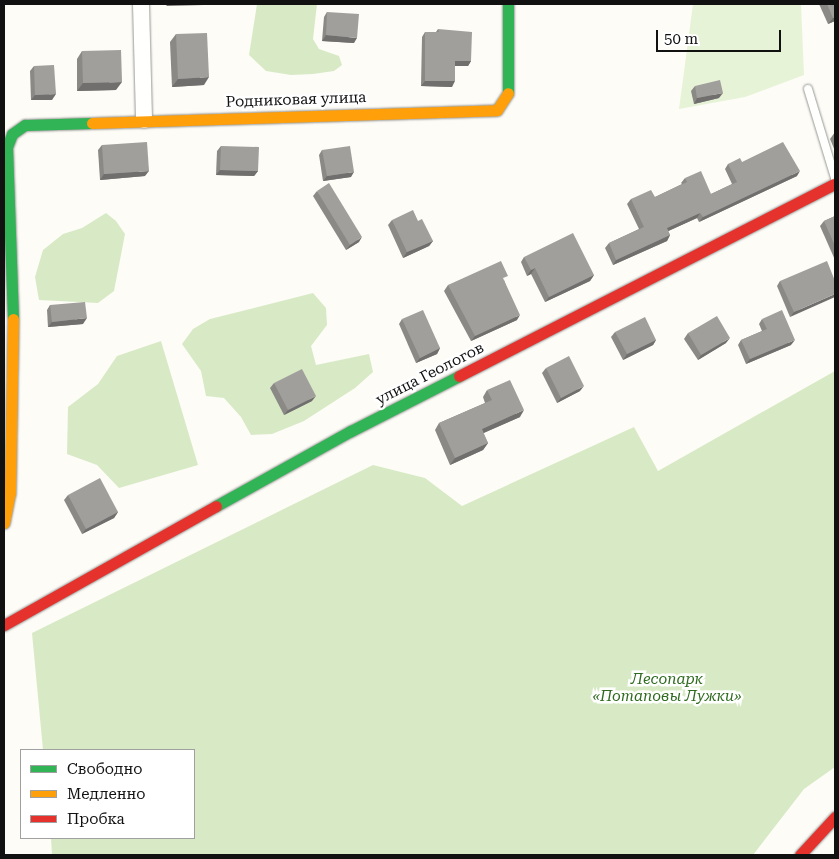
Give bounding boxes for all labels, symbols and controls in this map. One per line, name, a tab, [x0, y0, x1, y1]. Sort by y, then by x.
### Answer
scale bar	[659, 20, 784, 52]
text: 50 m	[664, 30, 698, 48]
street label: Родниковая улица	[225, 89, 367, 111]
street label: улица Геологов	[373, 339, 487, 409]
park label: Лесопарк «Потаповы Лужки»	[592, 670, 742, 705]
legend	[20, 749, 195, 839]
text: Свободно	[67, 760, 142, 778]
text: Медленно	[67, 785, 146, 803]
text: Пробка	[67, 810, 125, 828]

